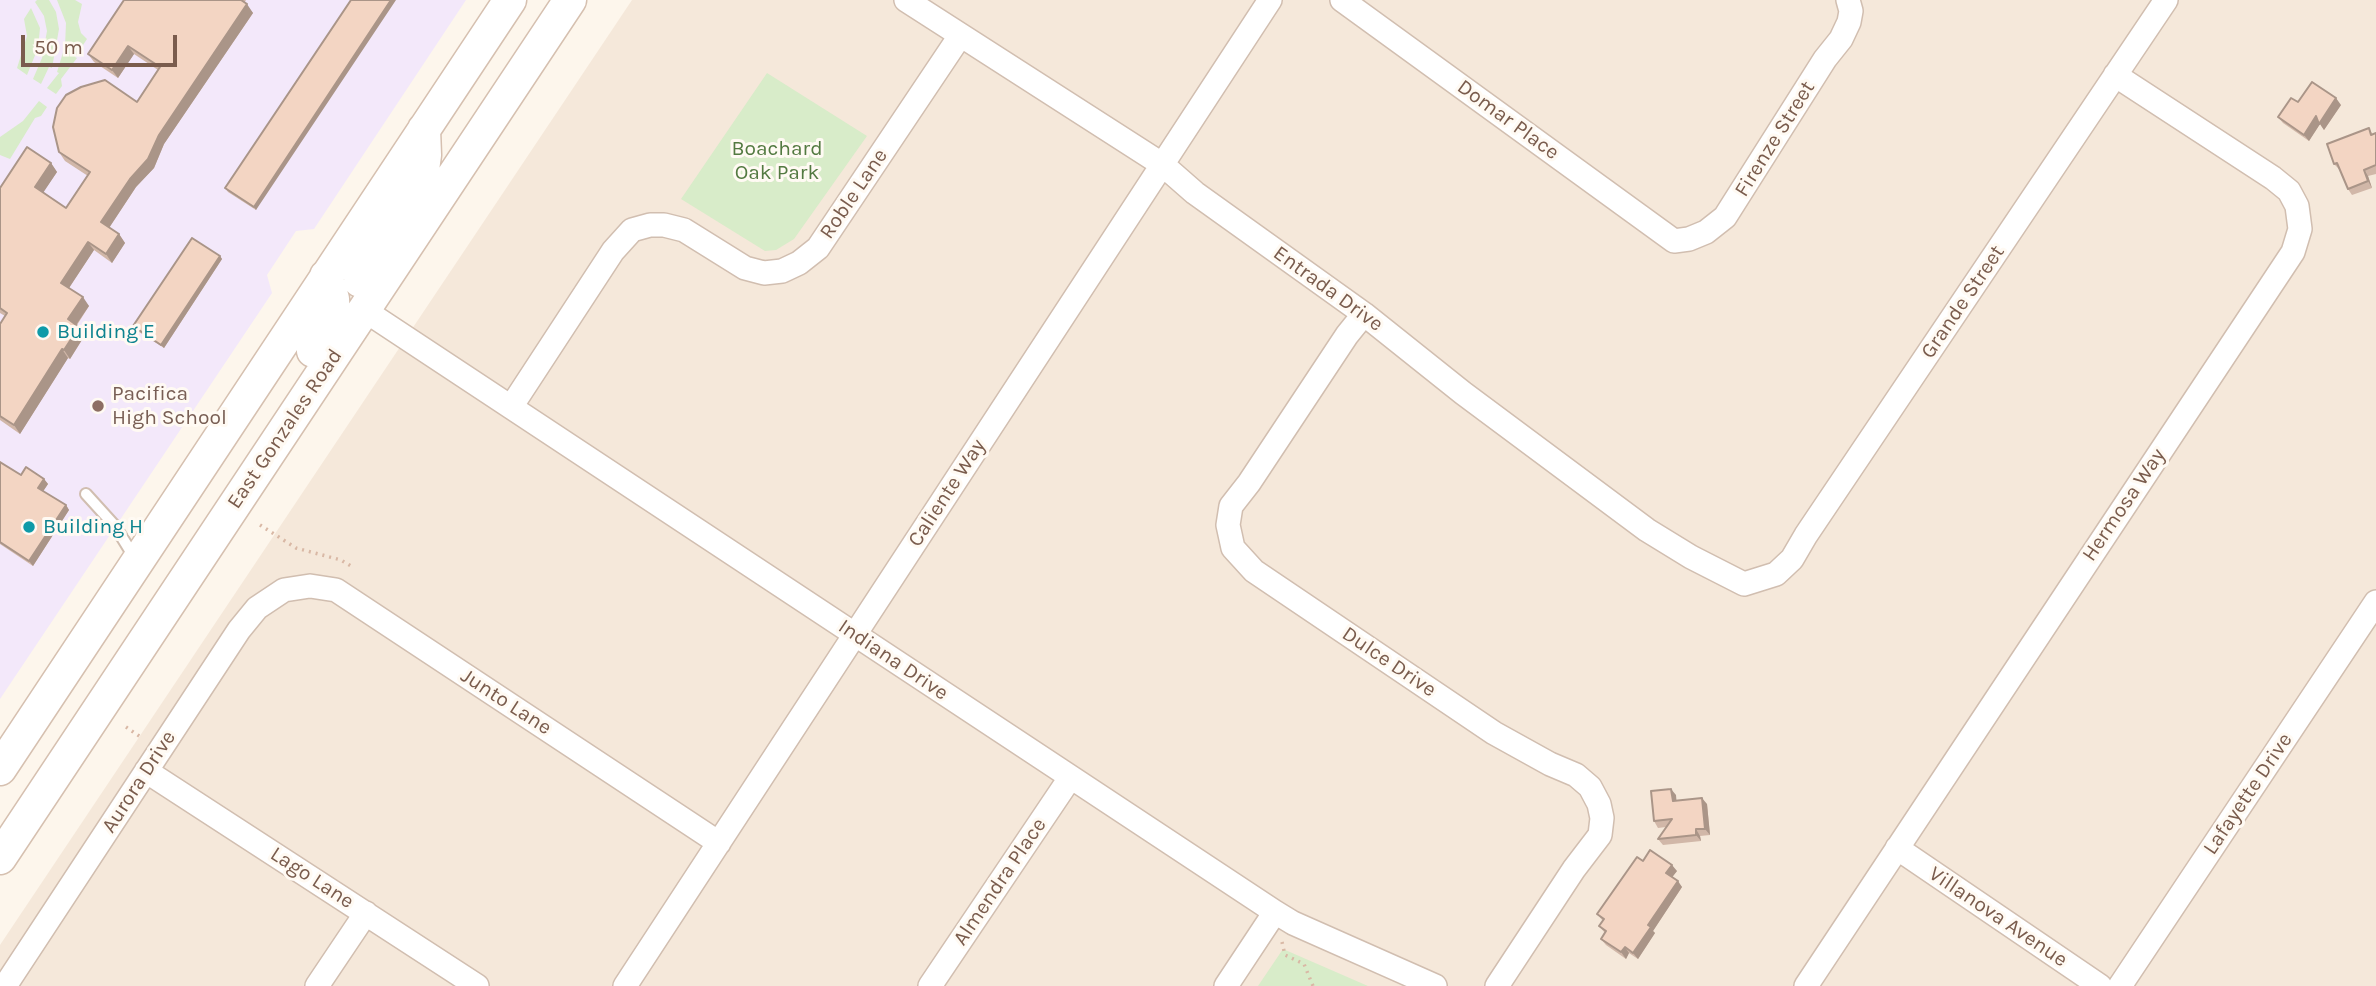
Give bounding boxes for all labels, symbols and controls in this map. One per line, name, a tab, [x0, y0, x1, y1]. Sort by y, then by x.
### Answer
scale bar	[24, 21, 180, 65]
text: 50 m	[34, 35, 83, 59]
street label: Domar Place	[1452, 75, 1564, 165]
street label: Firenze Street	[1729, 76, 1821, 202]
park label: Boachard Oak Park	[731, 136, 823, 186]
street label: Roble Lane	[815, 144, 893, 244]
street label: Entrada Drive	[1268, 241, 1388, 337]
street label: Grande Street	[1916, 241, 2010, 363]
place label: Building E	[57, 319, 155, 345]
marker: Building E	[35, 324, 51, 340]
street label: East Gonzales Road	[222, 344, 348, 514]
place label: Pacifica High School	[112, 381, 227, 431]
marker: Pacifica High School	[90, 398, 106, 414]
street label: Caliente Way	[903, 435, 991, 551]
street label: Hermosa Way	[2077, 444, 2171, 566]
place label: Building H	[43, 514, 143, 540]
marker: Building H	[21, 519, 37, 535]
street label: Indiana Drive	[833, 614, 953, 706]
street label: Dulce Drive	[1337, 621, 1441, 703]
street label: Junto Lane	[456, 663, 556, 741]
street label: Aurora Drive	[97, 726, 181, 838]
street label: Lafayette Drive	[2198, 728, 2298, 860]
street label: Almendra Place	[948, 813, 1052, 951]
street label: Lago Lane	[265, 842, 359, 914]
street label: Villanova Avenue	[1924, 861, 2072, 973]

